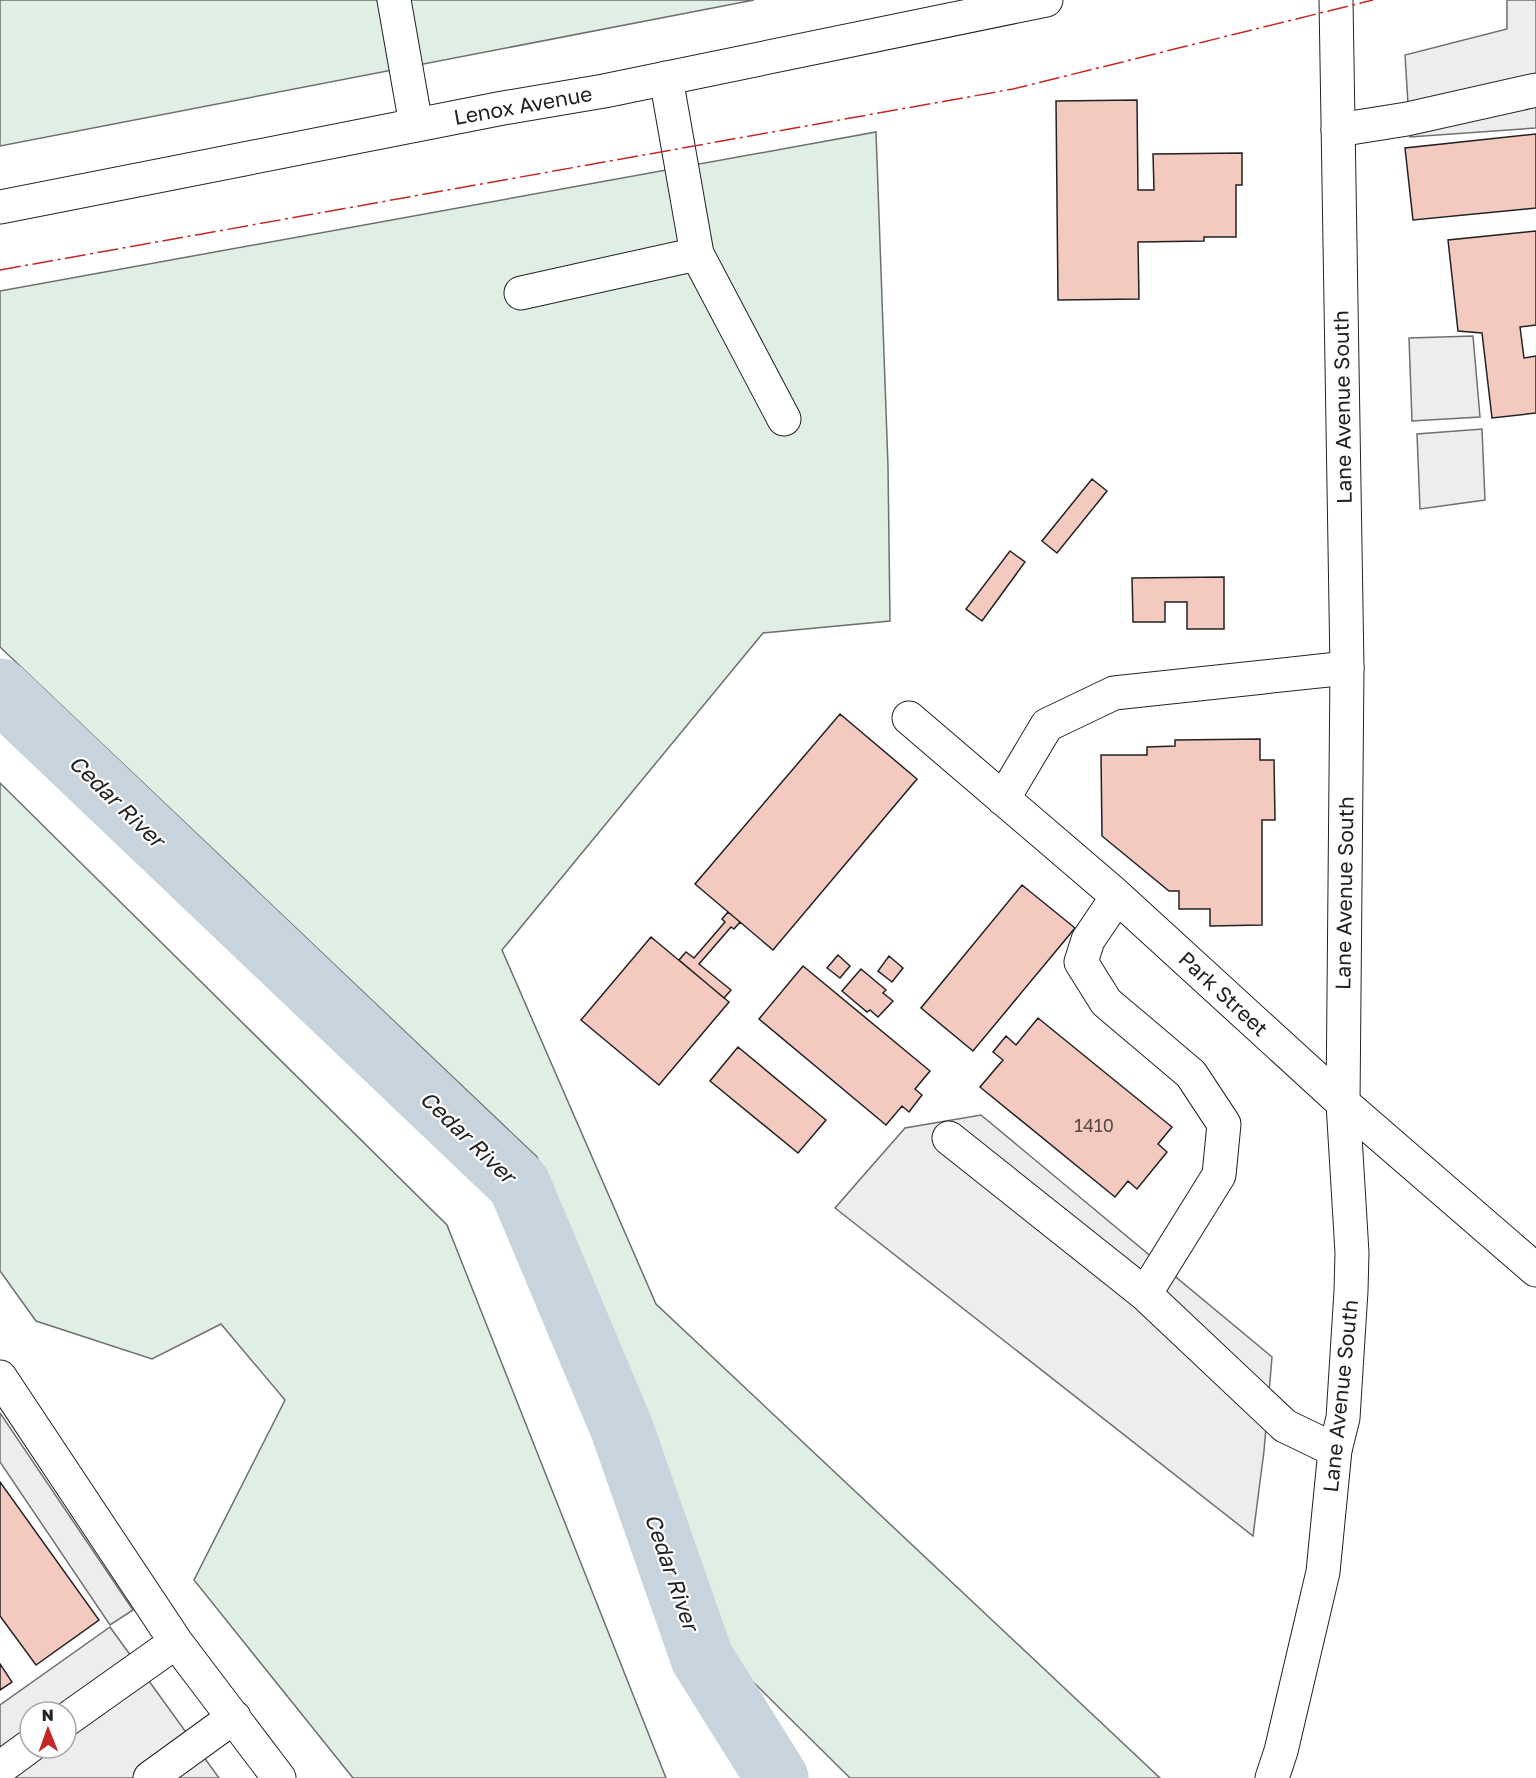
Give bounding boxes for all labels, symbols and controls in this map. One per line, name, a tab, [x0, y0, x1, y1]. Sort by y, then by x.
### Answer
street label: Lenox Avenue	[452, 80, 594, 130]
street label: Lane Avenue South	[1327, 310, 1357, 504]
water label: Cedar River	[64, 749, 173, 855]
street label: Lane Avenue South	[1329, 796, 1359, 990]
street label: Park Street	[1174, 945, 1274, 1041]
water label: Cedar River	[415, 1085, 524, 1191]
house number: 1410	[1074, 1114, 1114, 1136]
street label: Lane Avenue South	[1317, 1298, 1363, 1494]
water label: Cedar River	[640, 1510, 706, 1637]
north arrow	[18, 1700, 78, 1760]
text: N	[41, 1705, 54, 1725]

